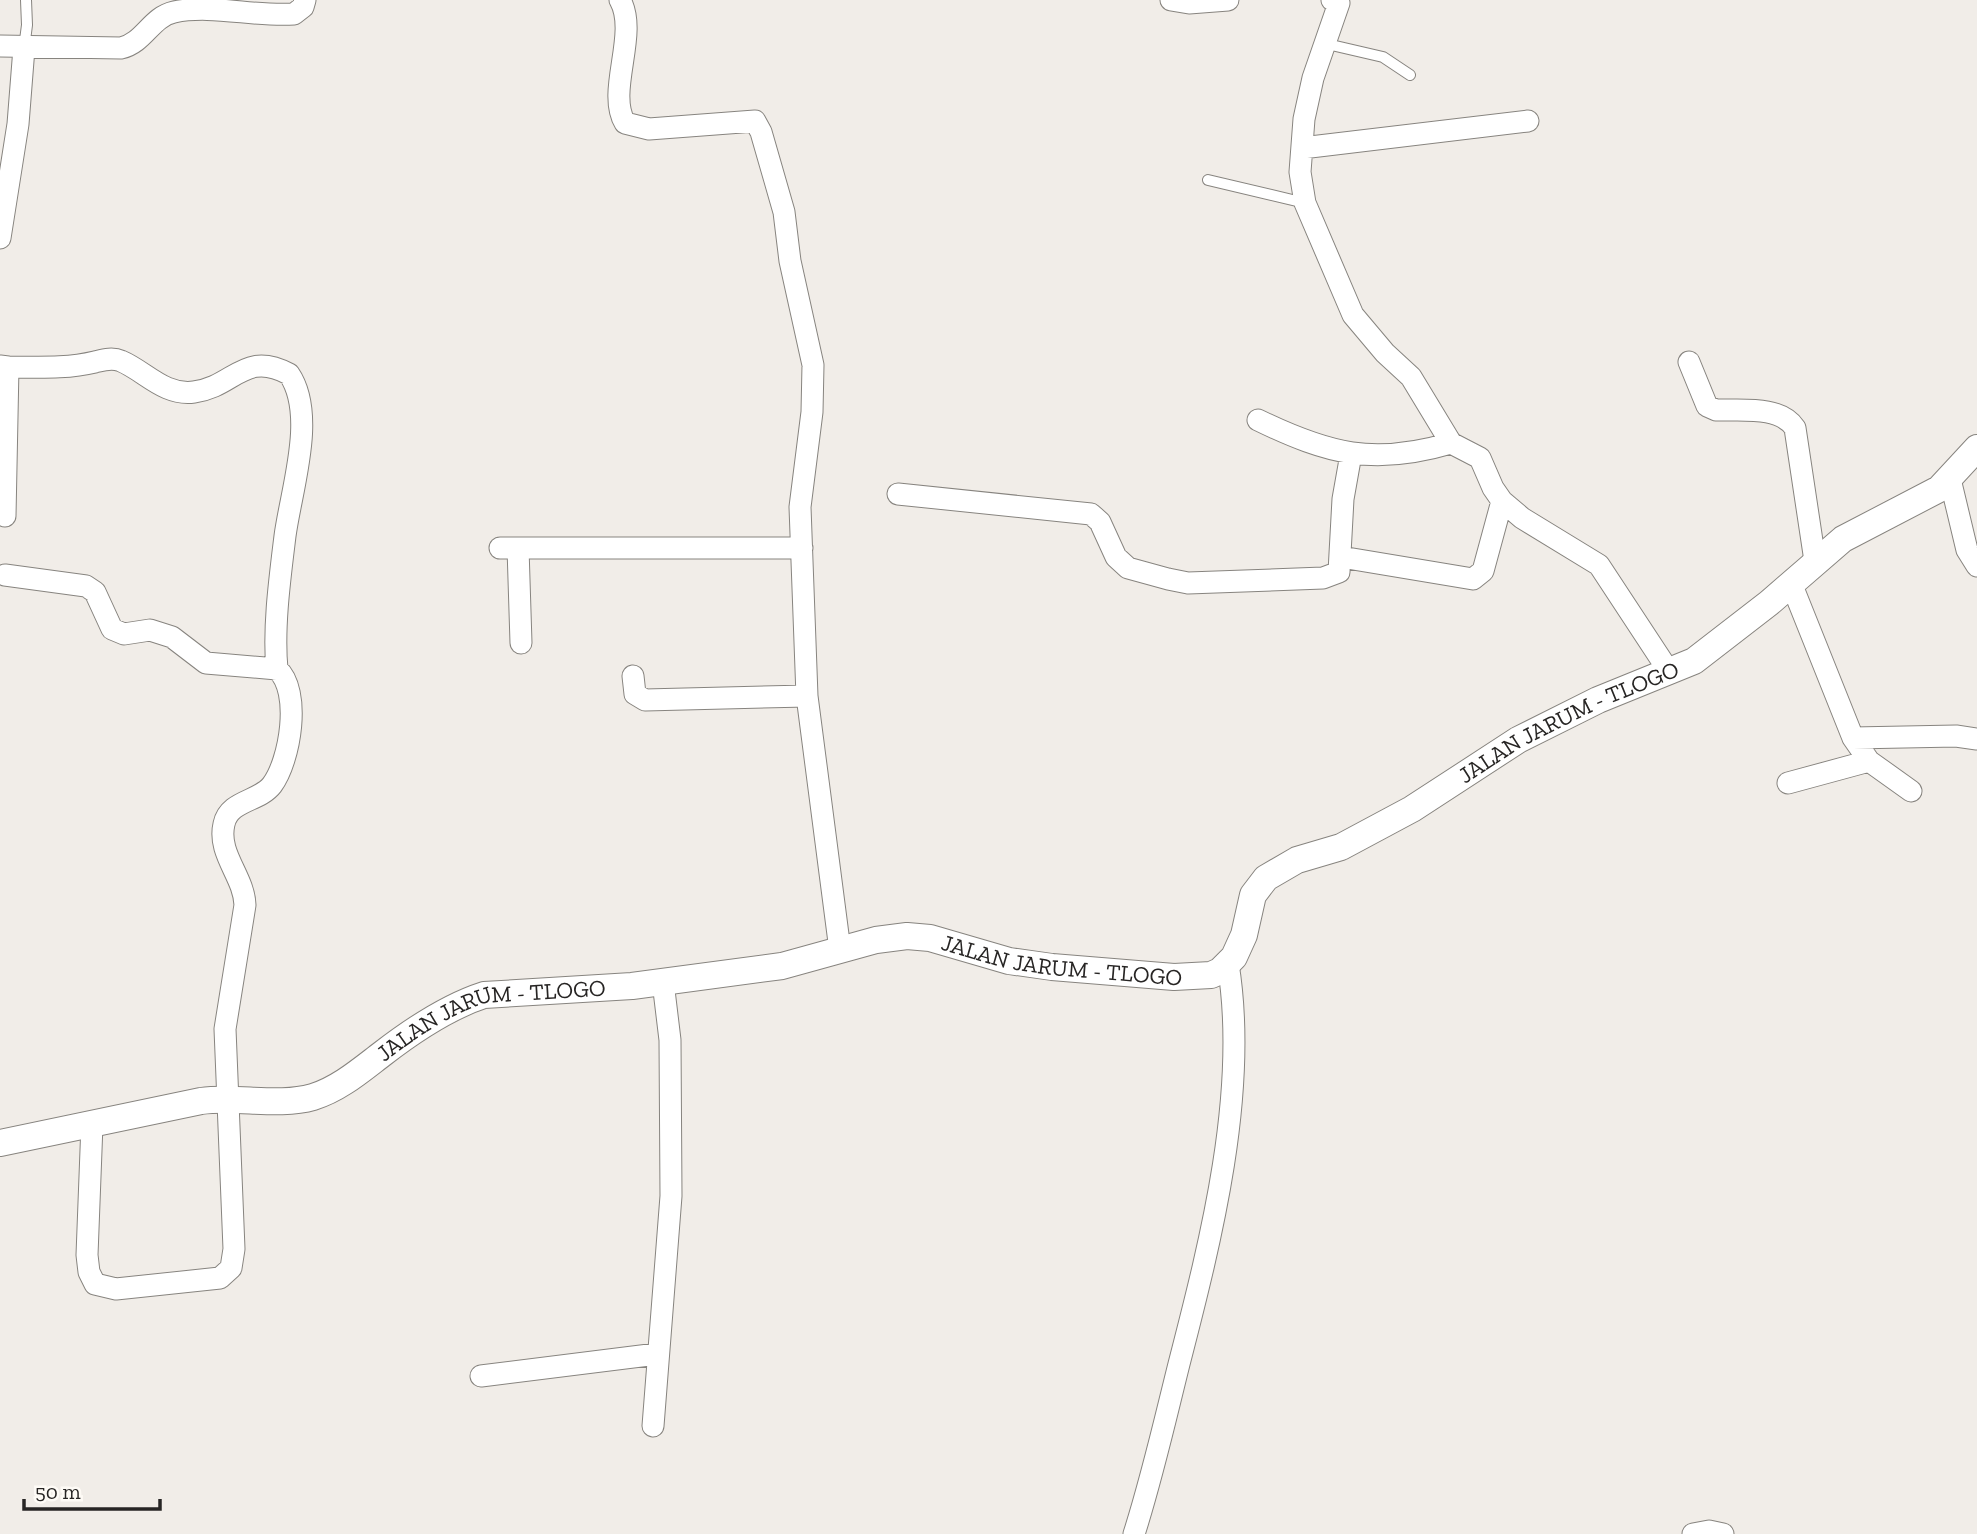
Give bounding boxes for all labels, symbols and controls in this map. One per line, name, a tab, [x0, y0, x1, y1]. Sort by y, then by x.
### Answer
street label: JALAN JARUM - TLOGO	[1453, 655, 1683, 789]
street label: JALAN JARUM - TLOGO	[938, 928, 1183, 992]
street label: JALAN JARUM - TLOGO	[371, 974, 606, 1067]
scale bar	[24, 1468, 161, 1512]
text: 50 m	[35, 1479, 81, 1504]

